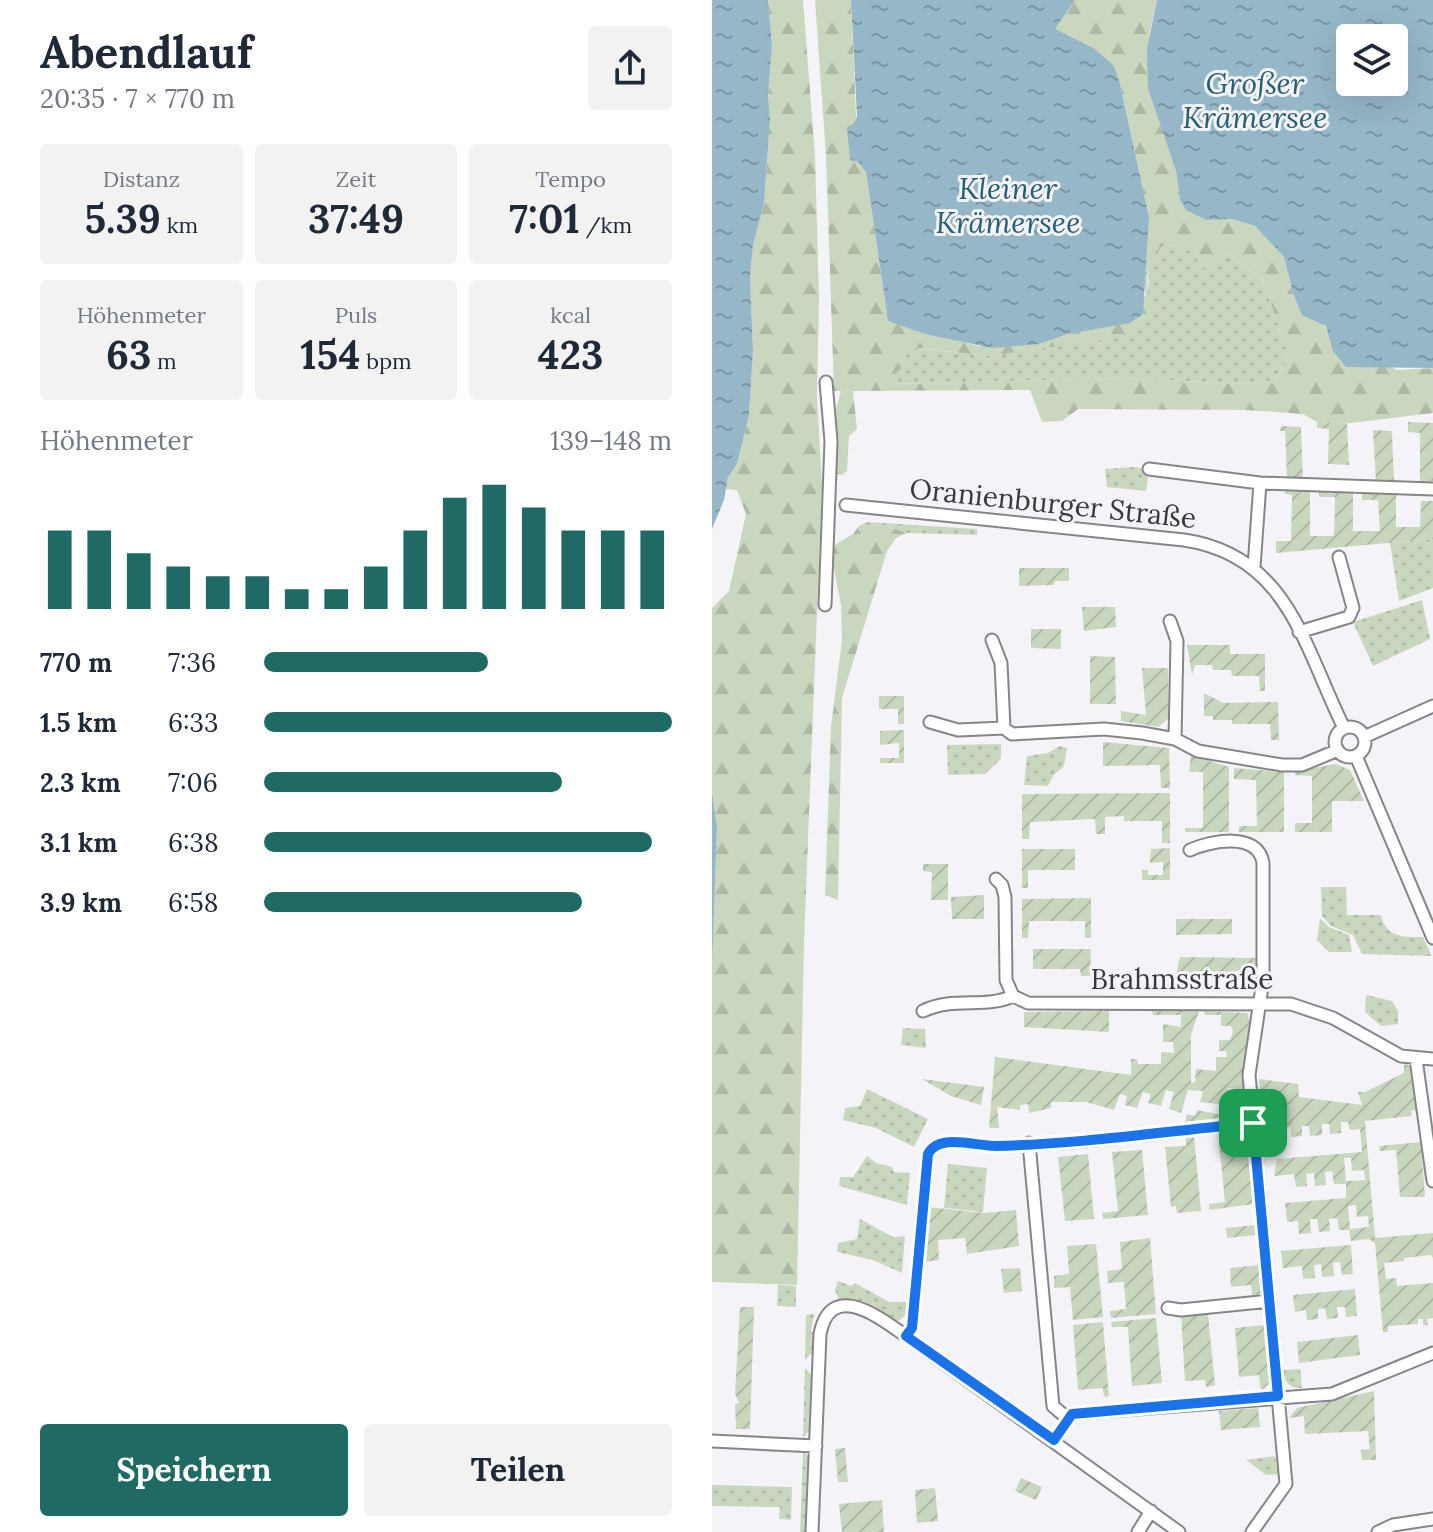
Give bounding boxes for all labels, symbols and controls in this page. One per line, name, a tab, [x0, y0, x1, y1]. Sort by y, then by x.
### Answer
text: Abendlauf	[40, 24, 253, 80]
map controls	[1336, 24, 1408, 96]
button: layers	[1336, 24, 1408, 96]
button: share	[588, 26, 672, 110]
water label: Großer Krämersee	[1183, 64, 1327, 136]
text: 20:35 · 7 × 770 m	[40, 82, 235, 115]
text: Distanz	[103, 165, 180, 193]
text: Zeit	[336, 165, 376, 193]
text: Tempo	[535, 165, 606, 193]
water label: Kleiner Krämersee	[936, 169, 1080, 241]
text: 5.39	[85, 193, 161, 244]
text: 37:49	[308, 193, 404, 244]
text: 7:01	[509, 193, 580, 244]
text: km	[161, 211, 198, 239]
text: /km	[580, 211, 632, 239]
text: Höhenmeter	[77, 301, 206, 329]
text: Puls	[335, 301, 377, 329]
text: kcal	[550, 301, 591, 329]
text: 63	[106, 329, 151, 380]
text: 154	[300, 329, 360, 380]
text: 423	[538, 329, 603, 380]
text: m	[151, 347, 177, 375]
text: bpm	[360, 347, 412, 375]
text: Höhenmeter	[40, 424, 193, 457]
text: 139–148 m	[550, 424, 672, 457]
street label: Oranienburger Straße	[908, 470, 1198, 536]
text: 770 m	[40, 646, 112, 679]
text: 7:36	[168, 646, 216, 679]
text: 1.5 km	[40, 706, 117, 739]
text: 6:33	[168, 706, 219, 739]
text: 2.3 km	[40, 766, 121, 799]
text: 7:06	[168, 766, 218, 799]
text: 3.1 km	[40, 826, 117, 859]
text: 6:38	[168, 826, 219, 859]
text: 3.9 km	[40, 886, 122, 919]
text: 6:58	[168, 886, 218, 919]
street label: Brahmsstraße	[1091, 961, 1273, 997]
pin	[1219, 1089, 1287, 1157]
icon: arrive	[1231, 1101, 1275, 1145]
button: Speichern	[40, 1424, 348, 1516]
button: Teilen	[364, 1424, 672, 1516]

